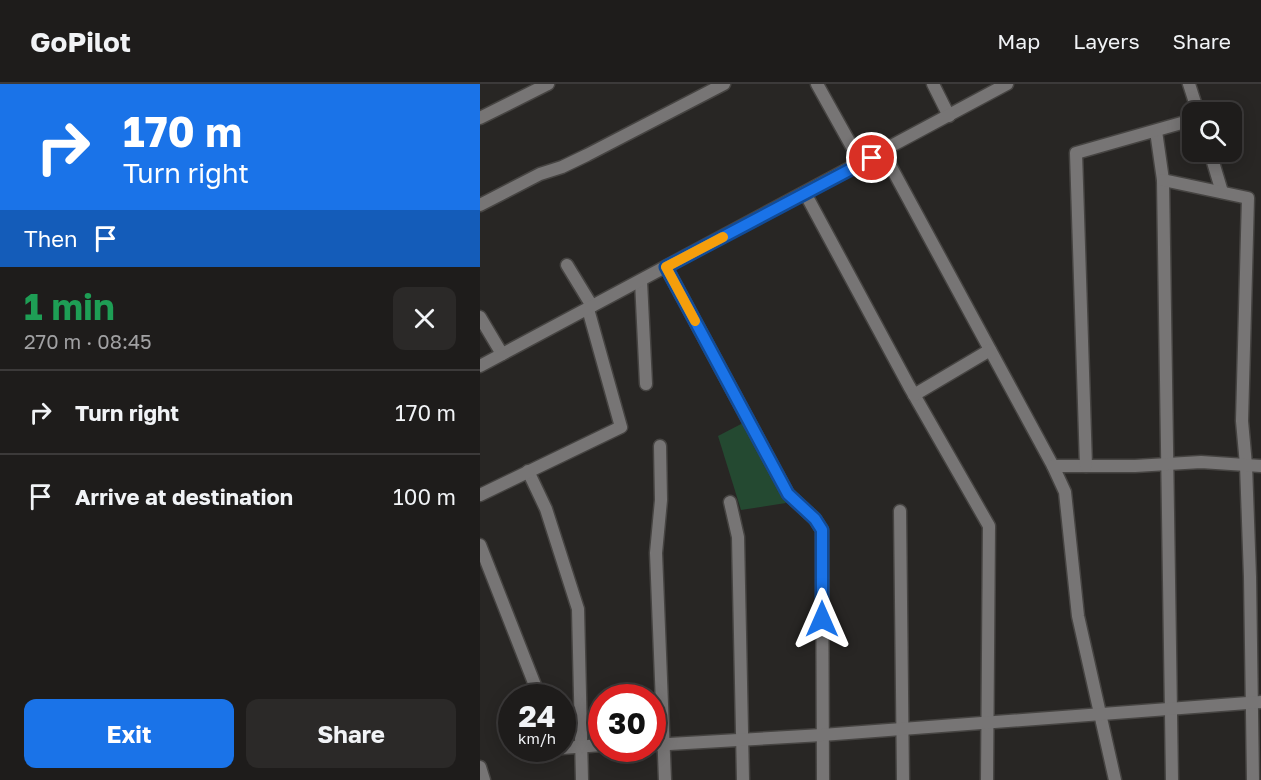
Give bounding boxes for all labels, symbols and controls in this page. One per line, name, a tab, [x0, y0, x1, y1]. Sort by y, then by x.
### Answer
text: GoPilot	[30, 25, 131, 58]
text: Map	[997, 28, 1040, 54]
text: Layers	[1073, 28, 1140, 54]
text: Share	[1173, 28, 1231, 54]
map controls	[1182, 102, 1242, 162]
button: search	[1182, 102, 1242, 162]
text: 170 m	[123, 106, 242, 156]
icon: right	[24, 108, 102, 186]
pin	[846, 132, 897, 183]
icon: arrive	[855, 141, 888, 174]
text: Turn right	[123, 157, 249, 189]
icon: arrive	[89, 222, 122, 255]
text: Then	[24, 225, 77, 252]
text: 1 min	[24, 285, 115, 328]
button: close	[393, 287, 456, 350]
text: 270 m · 08:45	[24, 329, 152, 353]
icon: right	[24, 396, 57, 429]
text: Turn right	[75, 399, 179, 426]
text: 170 m	[395, 399, 456, 426]
icon: arrive	[24, 480, 57, 513]
text: Arrive at destination	[75, 483, 293, 510]
text: 100 m	[393, 483, 456, 510]
position arrow	[790, 587, 854, 651]
speed limit sign: 30	[588, 684, 666, 762]
text: 24	[518, 698, 556, 734]
button: Exit	[24, 699, 234, 768]
button: Share	[246, 699, 456, 768]
text: km/h	[518, 729, 556, 747]

